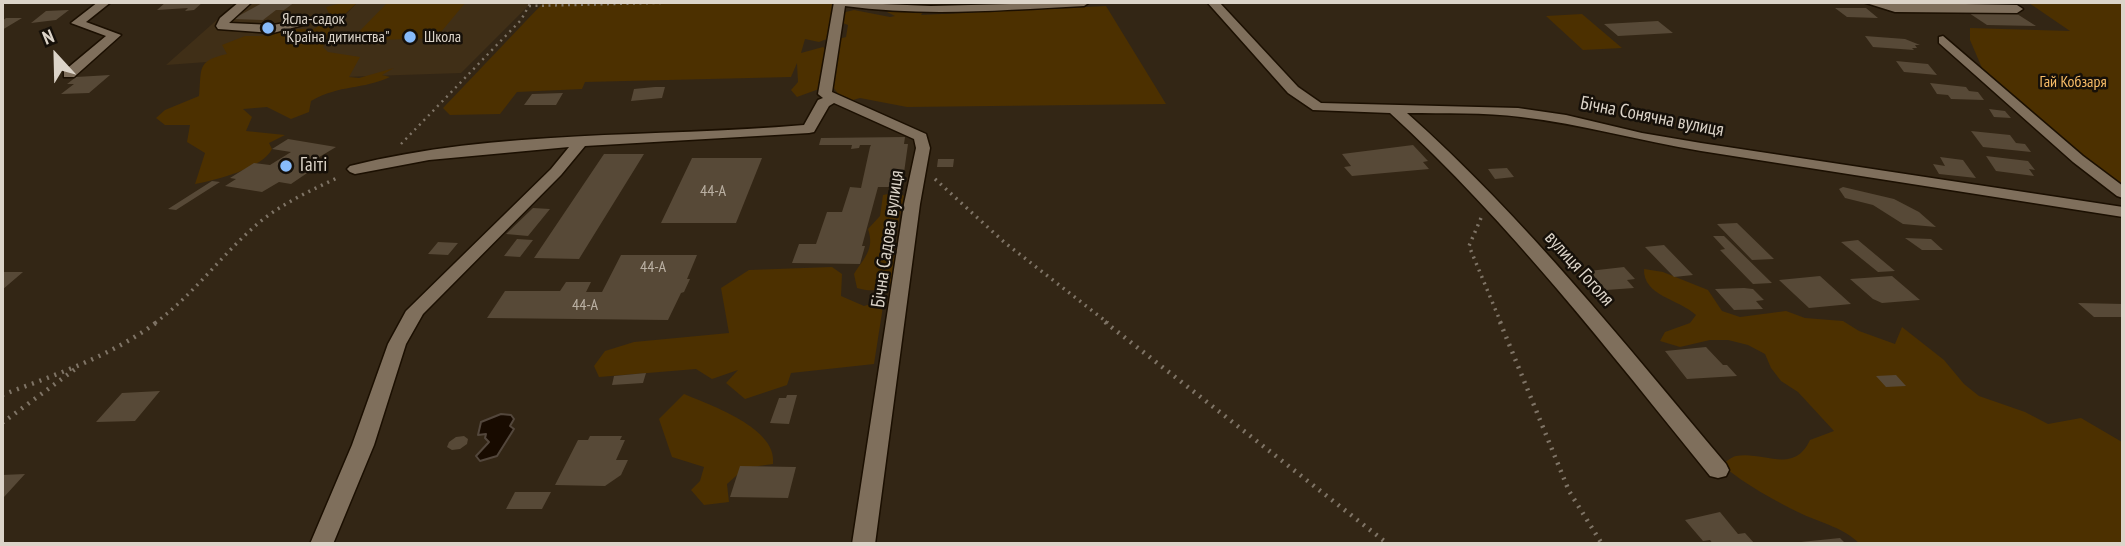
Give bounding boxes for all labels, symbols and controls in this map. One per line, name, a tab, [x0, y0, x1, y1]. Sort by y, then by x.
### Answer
place label: Ясла-садок "Країна дитинства"	[282, 9, 389, 47]
marker: Ясла-садок "Країна дитинства"	[260, 20, 276, 36]
north arrow	[21, 21, 91, 91]
text: N	[39, 23, 57, 50]
place label: Школа	[424, 27, 461, 47]
marker: Школа	[402, 29, 418, 45]
park label: Гай Кобзаря	[2039, 72, 2107, 92]
street label: Бічна Сонячна вулиця	[1578, 92, 1726, 142]
place label: Гаїті	[300, 155, 327, 177]
marker: Гаїті	[278, 158, 294, 174]
street label: Бічна Садова вулиця	[867, 169, 909, 309]
house number: 44-А	[700, 181, 726, 201]
street label: вулиця Гоголя	[1540, 227, 1618, 311]
house number: 44-А	[640, 257, 666, 277]
house number: 44-А	[572, 295, 598, 315]

